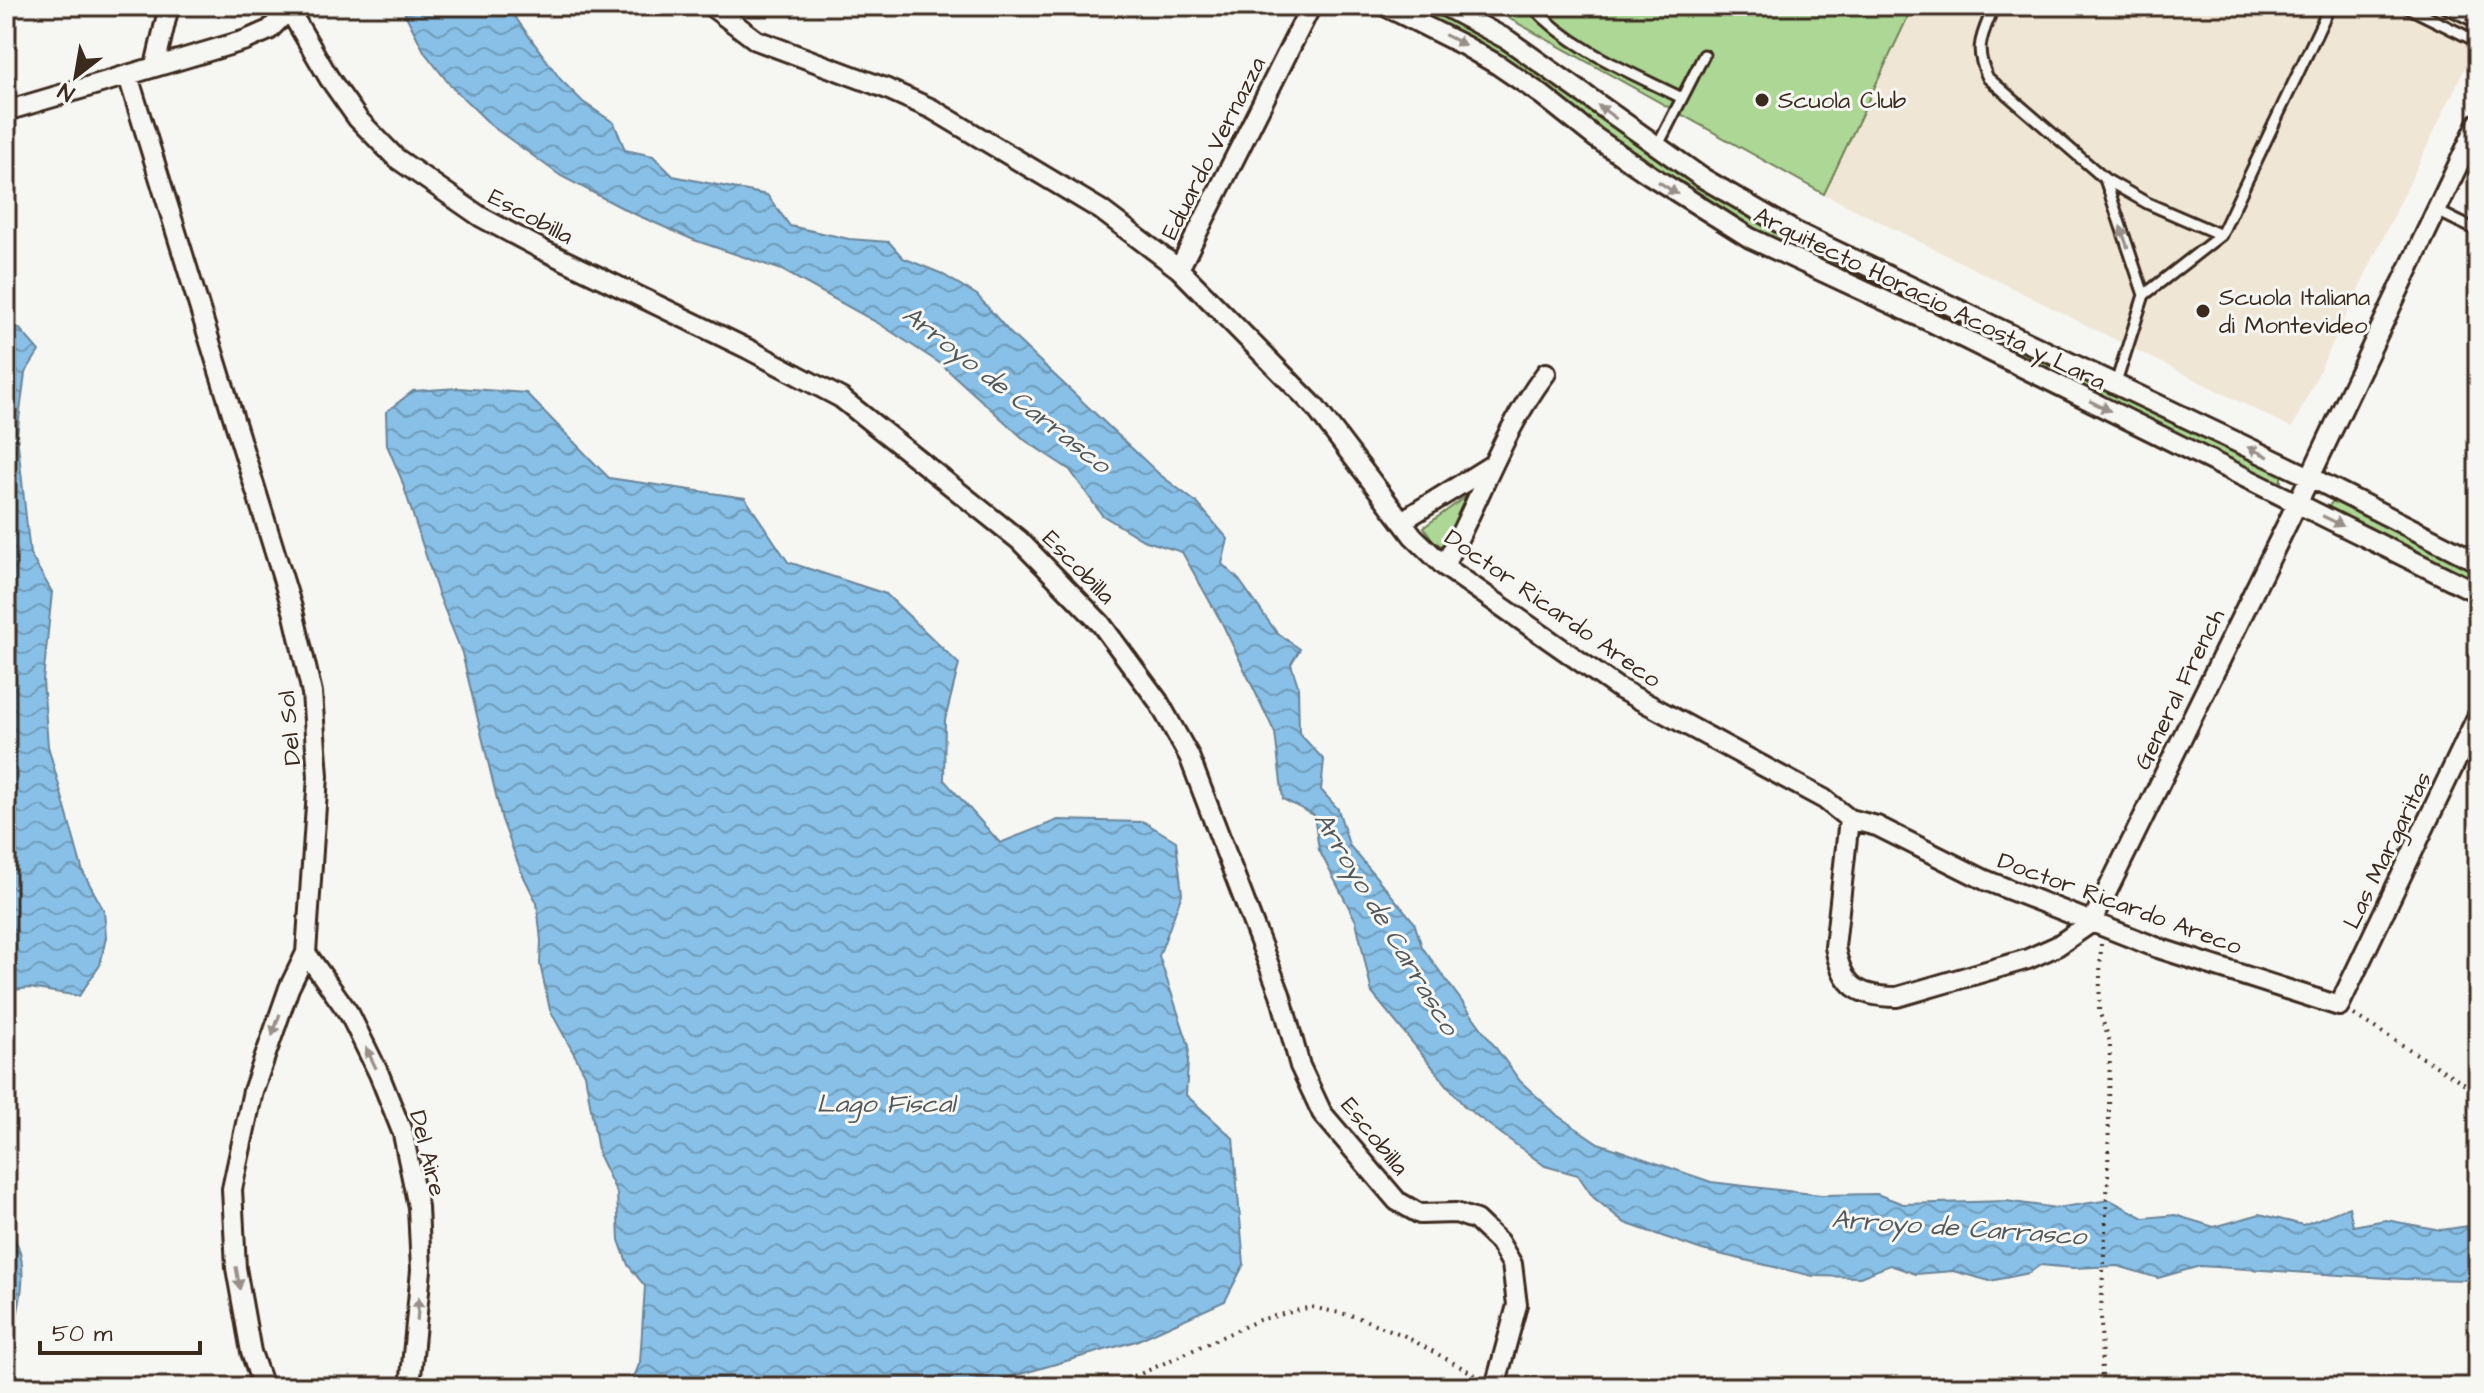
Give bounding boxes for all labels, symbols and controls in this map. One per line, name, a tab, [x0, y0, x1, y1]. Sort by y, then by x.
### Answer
one-way arrow	[1443, 34, 1466, 47]
north arrow	[36, 36, 116, 116]
street label: Eduardo Vernazza	[1153, 51, 1275, 246]
text: N	[52, 75, 80, 109]
place label: Scuola Club	[1778, 84, 1907, 118]
marker: Scuola Club	[1753, 91, 1771, 109]
one-way arrow	[1596, 104, 1617, 120]
street label: Escobilla	[482, 180, 579, 253]
one-way arrow	[1658, 180, 1679, 195]
street label: Arquitecto Horacio Acosta y Lara	[1748, 199, 2111, 400]
one-way arrow	[2118, 224, 2130, 248]
place label: Scuola Italiana di Montevideo	[2219, 281, 2370, 343]
water label: Arroyo de Carrasco	[894, 297, 1120, 485]
marker: Scuola Italiana di Montevideo	[2194, 302, 2212, 320]
one-way arrow	[2088, 400, 2111, 413]
one-way arrow	[2246, 445, 2269, 459]
one-way arrow	[2321, 515, 2344, 528]
street label: Doctor Ricardo Areco	[1437, 521, 1668, 697]
street label: Escobilla	[1034, 523, 1122, 613]
street label: General French	[2126, 603, 2234, 776]
street label: Del Sol	[270, 689, 310, 767]
street label: Las Margaritas	[2335, 766, 2442, 935]
water label: Arroyo de Carrasco	[1304, 805, 1468, 1045]
street label: Doctor Ricardo Areco	[1993, 844, 2247, 964]
one-way arrow	[270, 1013, 282, 1037]
one-way arrow	[364, 1046, 378, 1069]
water label: Lago Fiscal	[817, 1086, 958, 1123]
street label: Escobilla	[1332, 1090, 1416, 1183]
street label: Del Aire	[400, 1107, 454, 1200]
water label: Arroyo de Carrasco	[1831, 1201, 2090, 1256]
one-way arrow	[232, 1266, 245, 1291]
one-way arrow	[412, 1296, 425, 1321]
scale bar	[40, 1305, 200, 1355]
text: 50 m	[52, 1317, 113, 1351]

